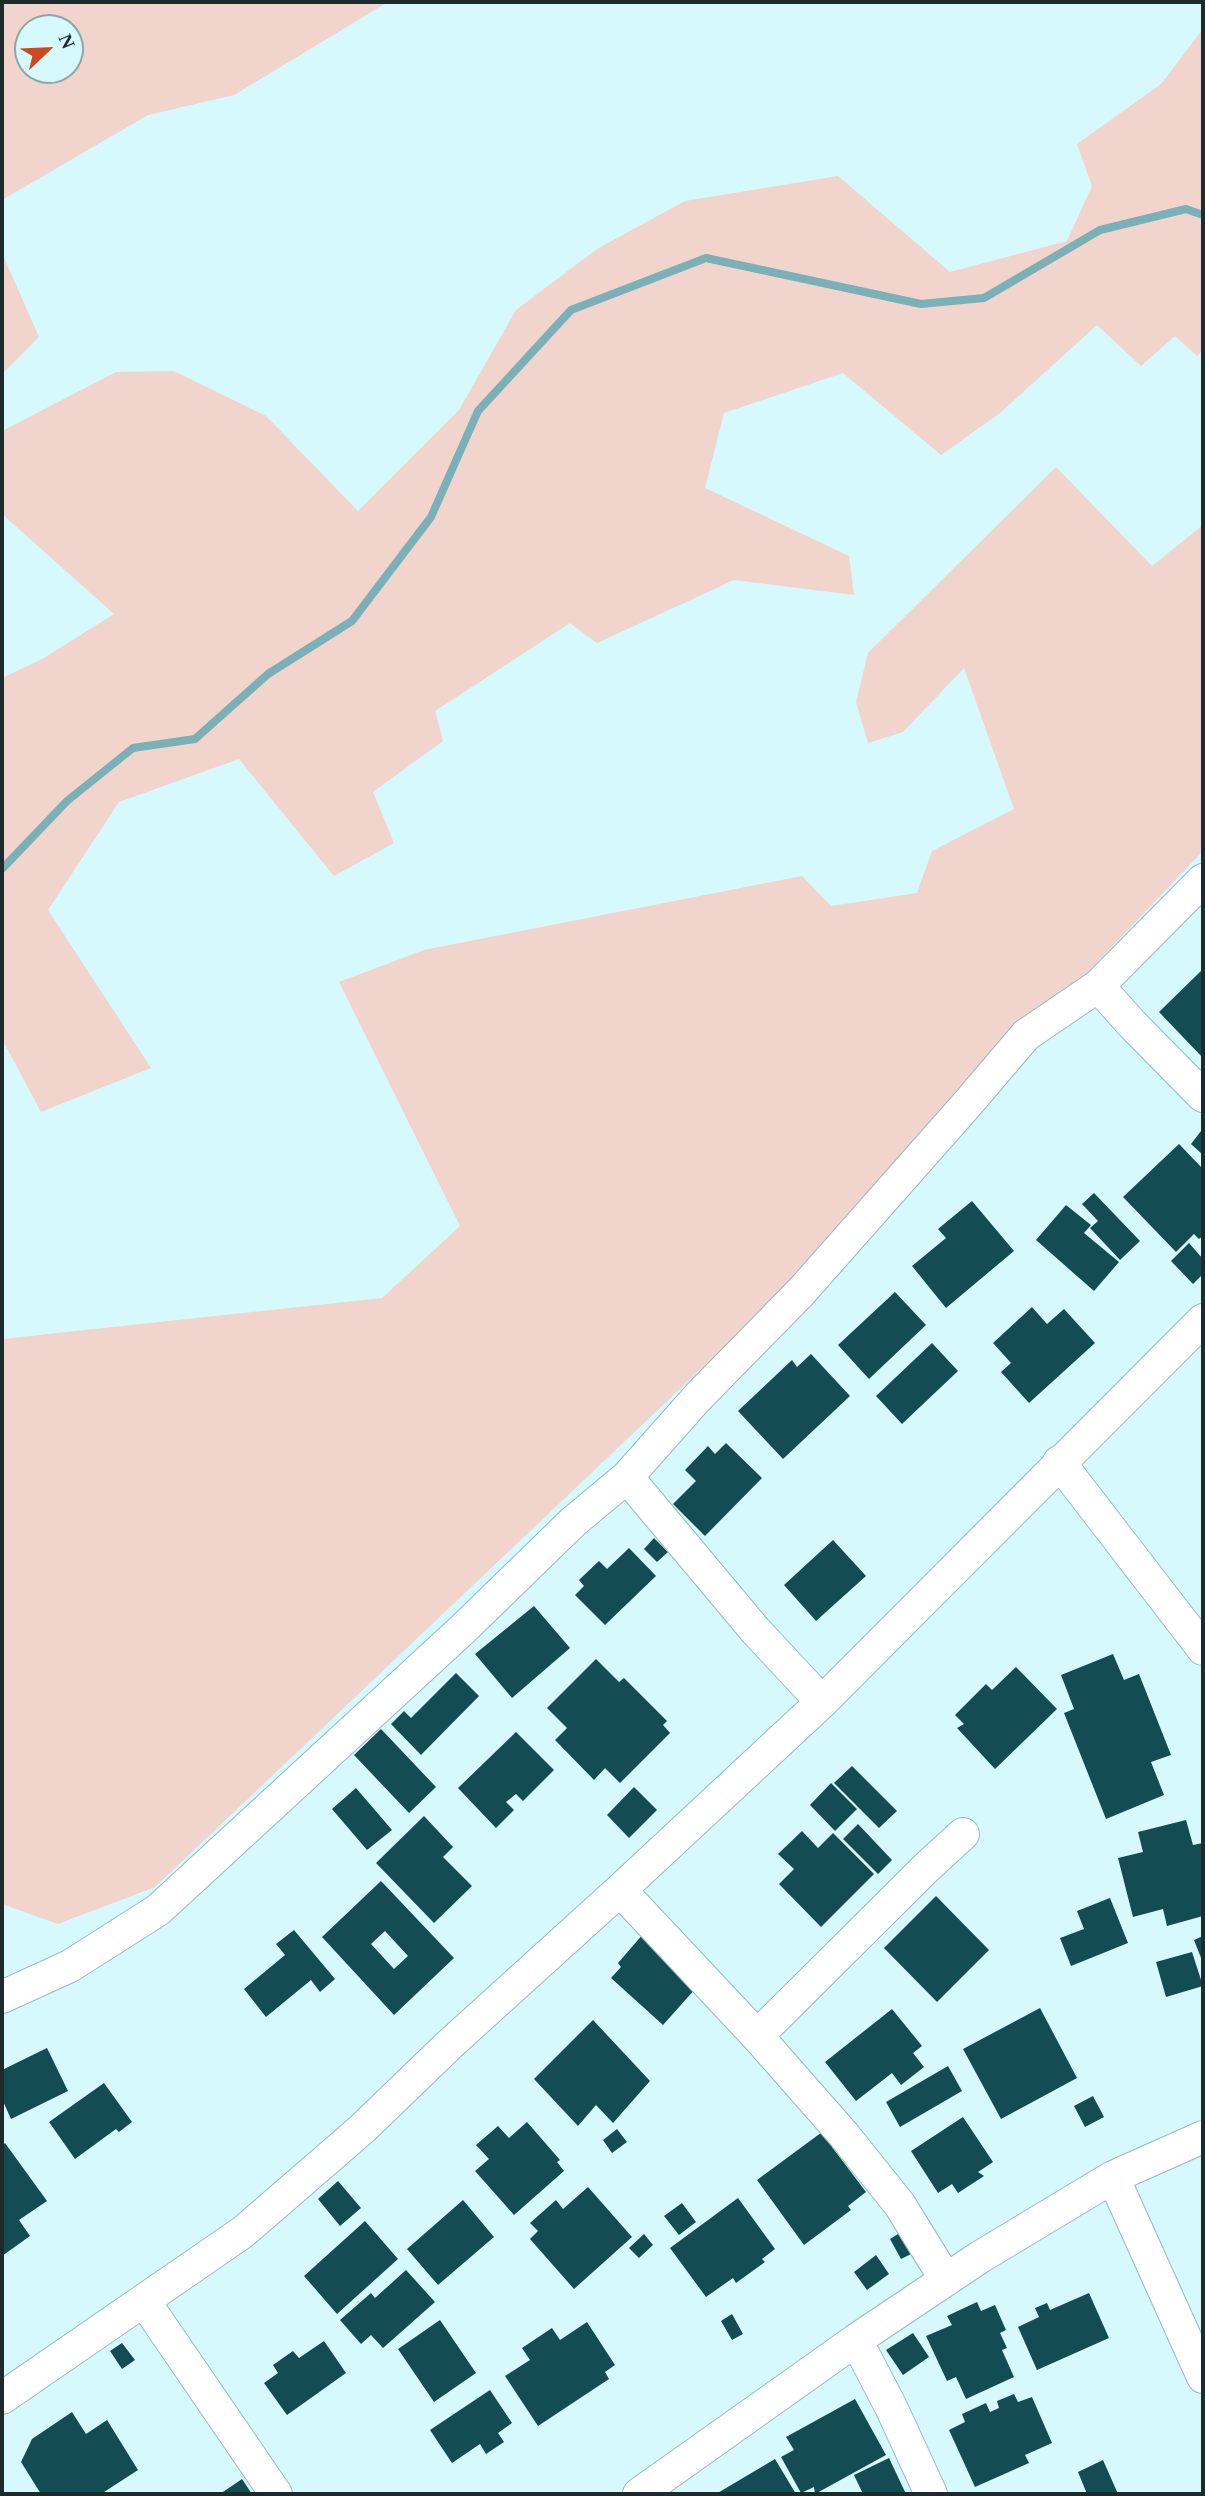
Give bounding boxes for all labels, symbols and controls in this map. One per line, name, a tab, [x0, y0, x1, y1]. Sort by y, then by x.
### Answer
north arrow	[14, 14, 84, 84]
text: N	[55, 31, 79, 52]

